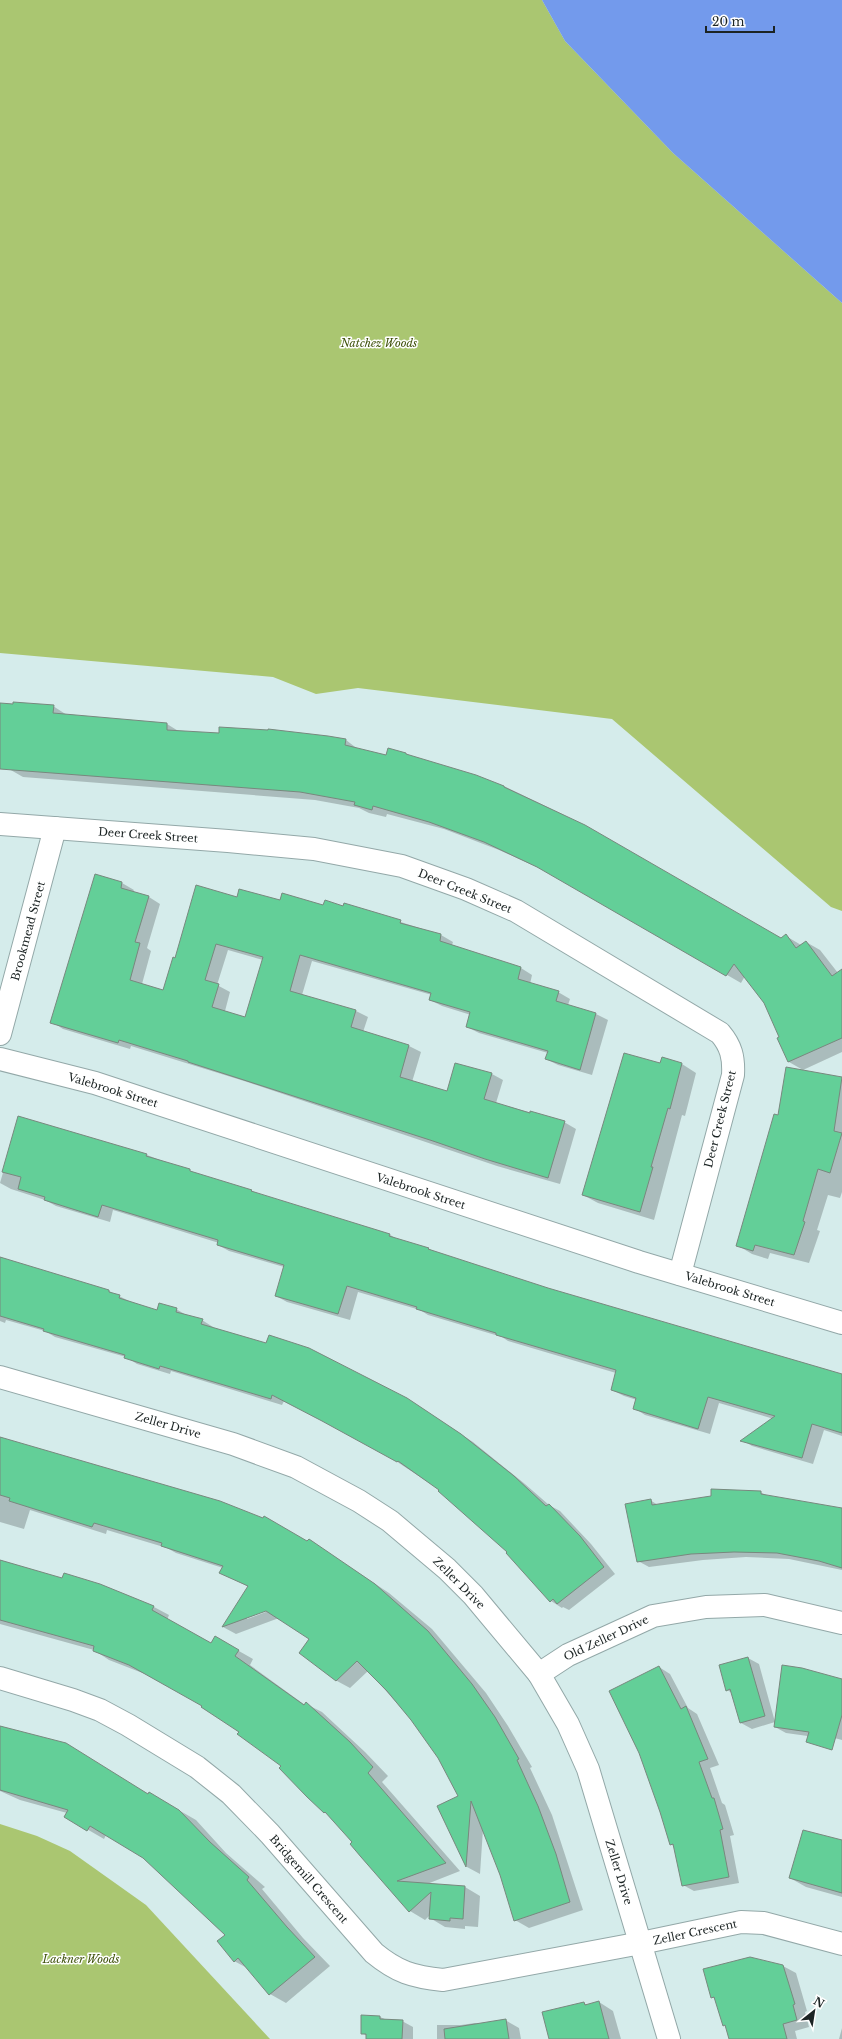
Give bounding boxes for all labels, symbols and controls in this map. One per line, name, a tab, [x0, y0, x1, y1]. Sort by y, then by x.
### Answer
scale bar	[706, 8, 774, 34]
text: 20 m	[712, 14, 744, 29]
park label: Natchez Woods	[340, 336, 417, 350]
street label: Deer Creek Street	[98, 825, 199, 846]
street label: Deer Creek Street	[416, 866, 515, 917]
street label: Brookmead Street	[8, 879, 48, 982]
street label: Deer Creek Street	[701, 1068, 739, 1169]
street label: Valebrook Street	[65, 1069, 160, 1111]
street label: Valebrook Street	[374, 1170, 468, 1212]
street label: Valebrook Street	[682, 1268, 777, 1310]
street label: Zeller Drive	[133, 1409, 203, 1441]
street label: Zeller Drive	[430, 1554, 488, 1612]
street label: Old Zeller Drive	[561, 1612, 651, 1664]
street label: Bridgemill Crescent	[267, 1832, 352, 1927]
street label: Zeller Drive	[602, 1838, 636, 1906]
street label: Zeller Crescent	[652, 1916, 739, 1948]
park label: Lackner Woods	[42, 1952, 119, 1966]
north arrow	[794, 1991, 834, 2031]
text: N	[811, 1994, 828, 2011]

